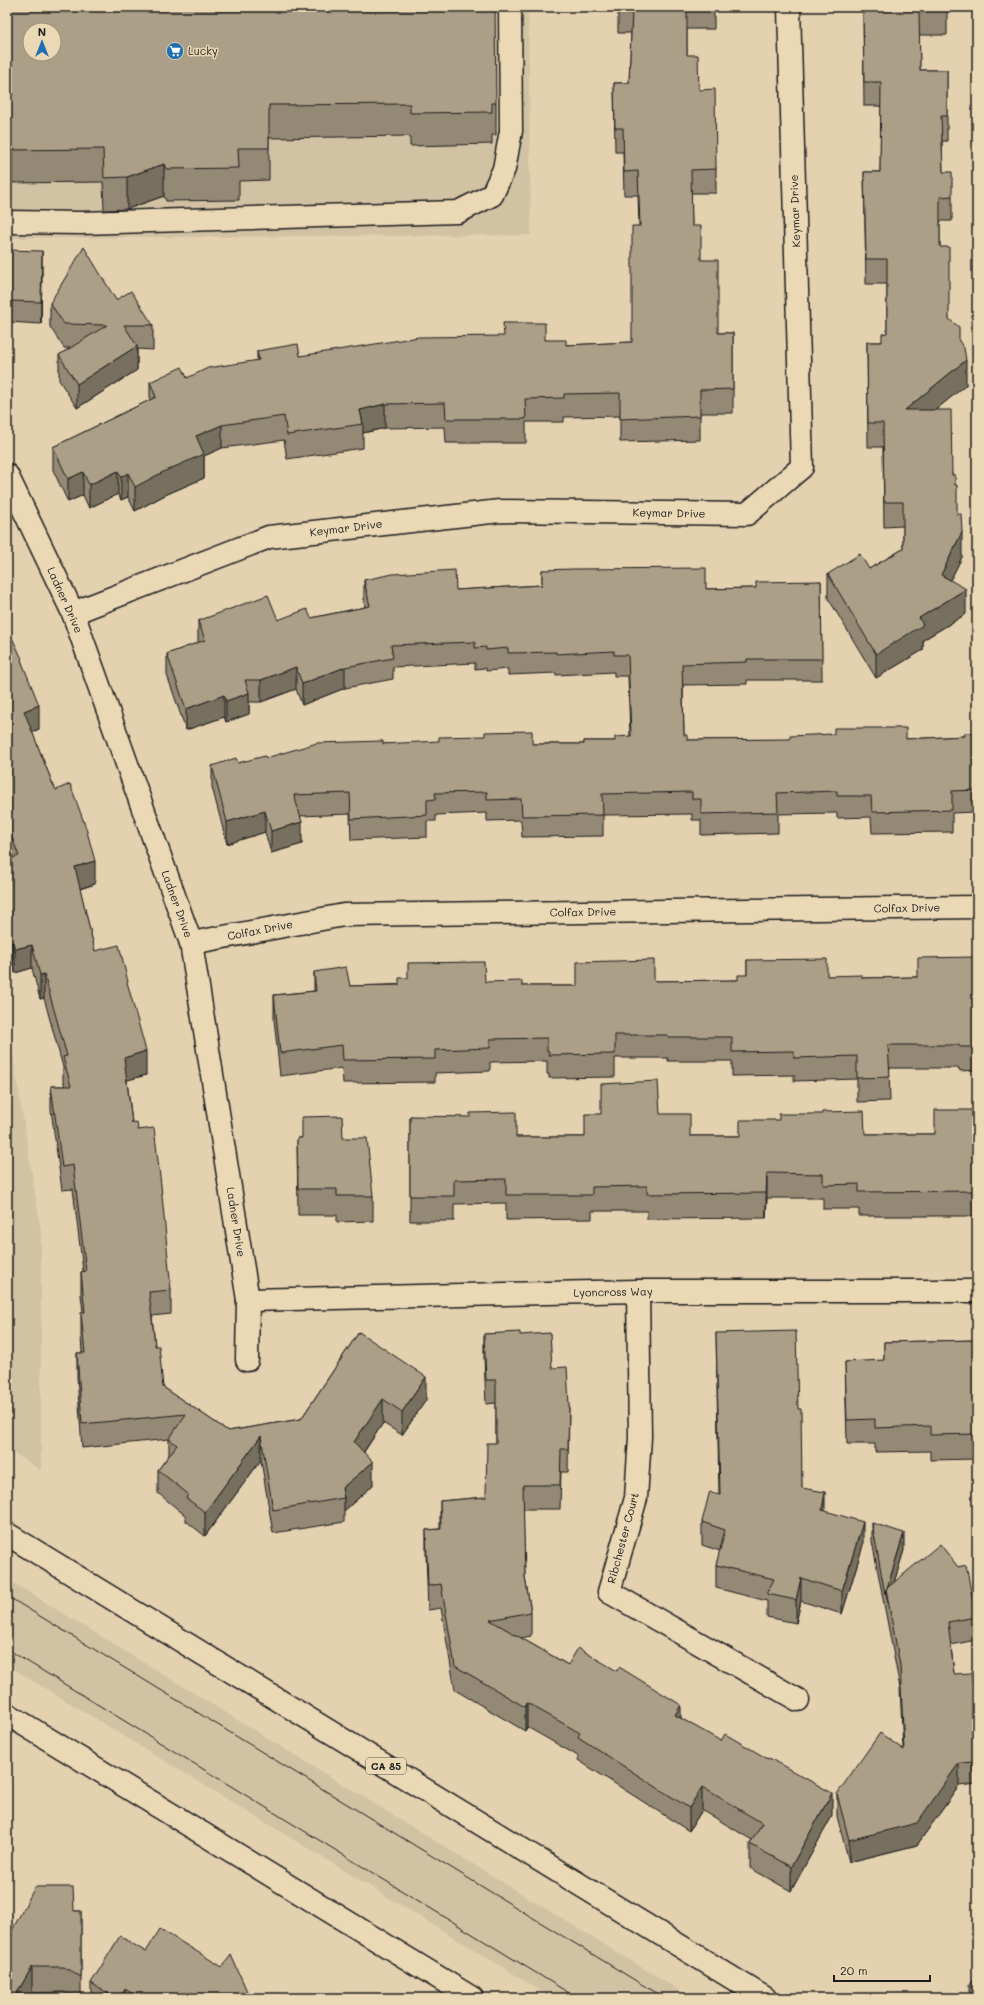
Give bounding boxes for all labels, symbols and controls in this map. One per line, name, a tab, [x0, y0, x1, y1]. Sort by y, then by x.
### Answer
north arrow	[22, 22, 62, 62]
text: N	[38, 24, 46, 39]
supermarket icon: Lucky	[165, 41, 185, 61]
place label: Lucky	[188, 43, 218, 58]
street label: Keymar Drive	[786, 174, 803, 248]
street label: Keymar Drive	[632, 504, 706, 521]
street label: Keymar Drive	[309, 516, 383, 539]
street label: Ladner Drive	[44, 564, 87, 635]
street label: Ladner Drive	[158, 868, 197, 940]
street label: Colfax Drive	[874, 899, 941, 916]
street label: Colfax Drive	[550, 903, 617, 920]
street label: Colfax Drive	[226, 916, 294, 943]
street label: Ladner Drive	[224, 1186, 249, 1258]
street label: Lyoncross Way	[573, 1283, 653, 1300]
street label: Ribchester Court	[603, 1491, 642, 1585]
road number: CA 85	[366, 1758, 406, 1774]
scale bar	[834, 1957, 930, 1983]
text: 20 m	[840, 1962, 868, 1978]

